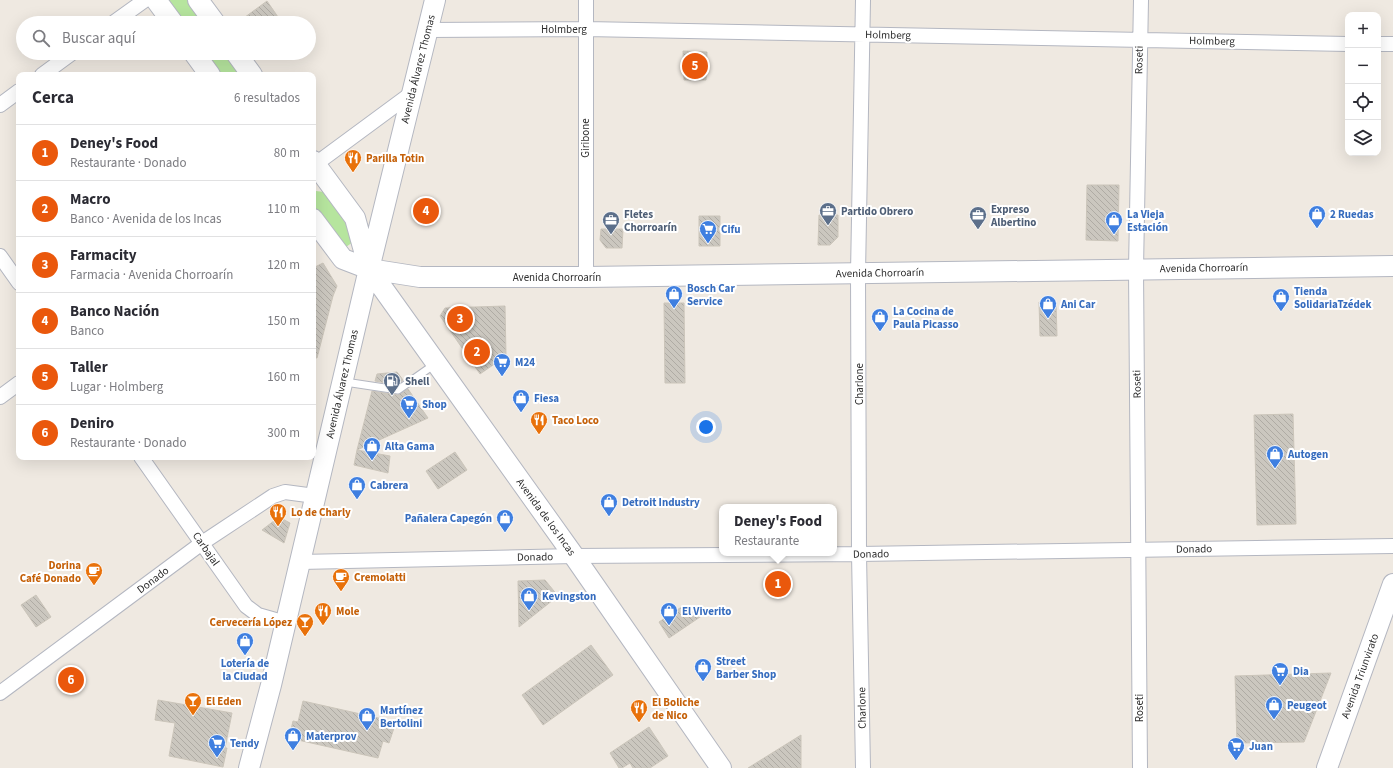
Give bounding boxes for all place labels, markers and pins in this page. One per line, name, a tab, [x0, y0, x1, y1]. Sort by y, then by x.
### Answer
pin: 5	[682, 51, 708, 81]
restaurant icon: Parilla Totin	[343, 148, 363, 173]
place label: Parilla Totin	[366, 151, 424, 166]
pin: 4	[413, 196, 439, 226]
office icon: Partido Obrero	[818, 201, 838, 226]
place label: Expreso Albertino	[990, 202, 1036, 230]
place label: Partido Obrero	[841, 204, 913, 219]
shop icon: 2 Ruedas	[1307, 204, 1327, 229]
office icon: Expreso Albertino	[968, 205, 988, 230]
place label: Fletes Chorroarín	[624, 207, 677, 235]
place label: La Vieja Estación	[1127, 207, 1168, 235]
place label: 2 Ruedas	[1330, 207, 1374, 222]
office icon: Fletes Chorroarín	[601, 210, 621, 235]
shop icon: La Vieja Estación	[1104, 210, 1124, 235]
supermarket icon: Cifu	[698, 219, 718, 244]
place label: Cifu	[721, 222, 740, 237]
place label: Bosch Car Service	[687, 281, 735, 309]
shop icon: Bosch Car Service	[664, 284, 684, 309]
place label: Tienda SolidariaTzédek	[1294, 284, 1372, 312]
shop icon: Tienda SolidariaTzédek	[1271, 287, 1291, 312]
shop icon: Ani Car	[1038, 294, 1058, 319]
place label: Ani Car	[1060, 297, 1096, 312]
pin: 3	[447, 304, 473, 334]
place label: La Cocina de Paula Picasso	[893, 304, 959, 332]
shop icon: La Cocina de Paula Picasso	[870, 307, 890, 332]
pin: 2	[464, 337, 490, 367]
supermarket icon: M24	[492, 352, 512, 377]
place label: M24	[515, 355, 535, 370]
fuel station icon: Shell	[382, 371, 402, 396]
place label: Shell	[405, 374, 430, 389]
shop icon: Fiesa	[511, 388, 531, 413]
place label: Fiesa	[534, 391, 559, 406]
supermarket icon: Shop	[399, 394, 419, 419]
place label: Shop	[422, 397, 447, 412]
restaurant icon: Taco Loco	[529, 410, 549, 435]
place label: Taco Loco	[552, 413, 599, 428]
shop icon: Alta Gama	[362, 436, 382, 461]
place label: Alta Gama	[384, 439, 435, 454]
shop icon: Autogen	[1265, 444, 1285, 469]
place label: Autogen	[1287, 447, 1328, 462]
shop icon: Cabrera	[347, 475, 367, 500]
place label: Cabrera	[370, 478, 409, 493]
shop icon: Detroit Industry	[599, 492, 619, 517]
place label: Detroit Industry	[622, 495, 700, 510]
restaurant icon: Lo de Charly	[268, 502, 288, 527]
place label: Lo de Charly	[291, 505, 351, 520]
shop icon: Pañalera Capegón	[495, 508, 515, 533]
place label: Pañalera Capegón	[405, 511, 492, 526]
place label: Dorina Café Donado	[20, 558, 81, 586]
cafe icon: Dorina Café Donado	[84, 561, 104, 586]
cafe icon: Cremolatti	[331, 567, 351, 592]
pin: 1	[765, 569, 791, 599]
place label: Cremolatti	[354, 570, 406, 585]
shop icon: Kevingston	[519, 586, 539, 611]
place label: Kevingston	[542, 589, 596, 604]
restaurant icon: Mole	[313, 601, 333, 626]
shop icon: El Viverito	[659, 601, 679, 626]
place label: Mole	[336, 604, 360, 619]
place label: El Viverito	[682, 604, 731, 619]
bar icon: Cervecería López	[295, 612, 315, 637]
place label: Cervecería López	[210, 615, 292, 630]
shop icon: Lotería de la Ciudad	[235, 631, 255, 656]
place label: Street Barber Shop	[716, 654, 776, 682]
place label: Lotería de la Ciudad	[221, 656, 270, 684]
shop icon: Street Barber Shop	[693, 657, 713, 682]
supermarket icon: Dia	[1270, 661, 1290, 686]
place label: Dia	[1293, 664, 1309, 679]
pin: 6	[58, 665, 84, 695]
bar icon: El Eden	[183, 691, 203, 716]
place label: El Eden	[206, 694, 242, 709]
place label: El Boliche de Nico	[652, 695, 700, 723]
shop icon: Peugeot	[1264, 695, 1284, 720]
restaurant icon: El Boliche de Nico	[629, 698, 649, 723]
place label: Peugeot	[1287, 698, 1327, 713]
place label: Martínez Bertolini	[380, 703, 423, 731]
shop icon: Martínez Bertolini	[357, 706, 377, 731]
shop icon: Materprov	[283, 726, 303, 751]
place label: Materprov	[306, 729, 357, 744]
supermarket icon: Tendy	[207, 733, 227, 758]
place label: Tendy	[230, 736, 260, 751]
supermarket icon: Juan	[1226, 736, 1246, 761]
place label: Juan	[1249, 739, 1273, 754]

